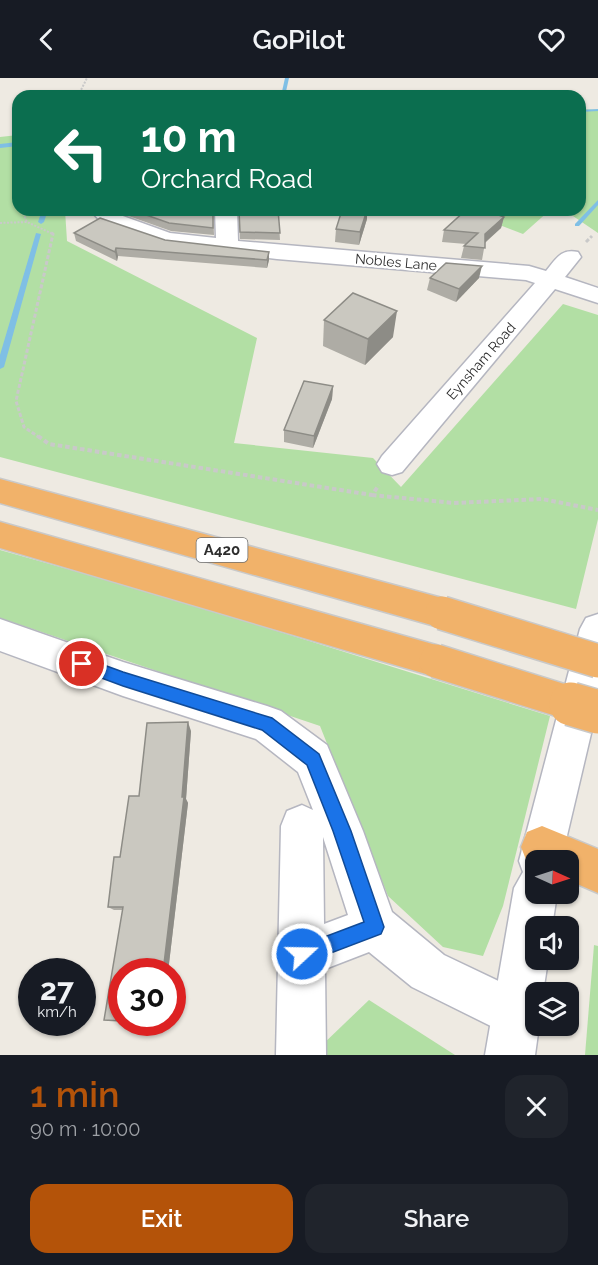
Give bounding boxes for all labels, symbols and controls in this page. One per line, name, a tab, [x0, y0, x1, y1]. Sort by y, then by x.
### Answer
icon: back	[30, 23, 63, 56]
icon: heart	[535, 23, 568, 56]
text: GoPilot	[253, 24, 345, 55]
text: 10 m	[141, 113, 237, 162]
icon: left	[42, 114, 120, 192]
text: Orchard Road	[141, 163, 313, 194]
street label: Nobles Lane	[354, 250, 438, 274]
street label: Eynsham Road	[443, 319, 519, 403]
road number: A420	[196, 538, 248, 562]
pin	[56, 638, 107, 689]
icon: arrive	[65, 647, 98, 680]
north arrow	[525, 850, 579, 904]
map controls	[525, 850, 579, 1036]
button: sound	[525, 916, 579, 970]
position arrow	[270, 922, 334, 986]
speed limit sign: 30	[108, 958, 186, 1036]
text: 27	[40, 972, 74, 1007]
button: layers	[525, 982, 579, 1036]
text: km/h	[37, 1003, 77, 1021]
text: 1 min	[30, 1073, 119, 1115]
button: close	[505, 1075, 568, 1138]
text: 90 m · 10:00	[30, 1117, 140, 1141]
button: Exit	[30, 1184, 293, 1253]
button: Share	[305, 1184, 568, 1253]

